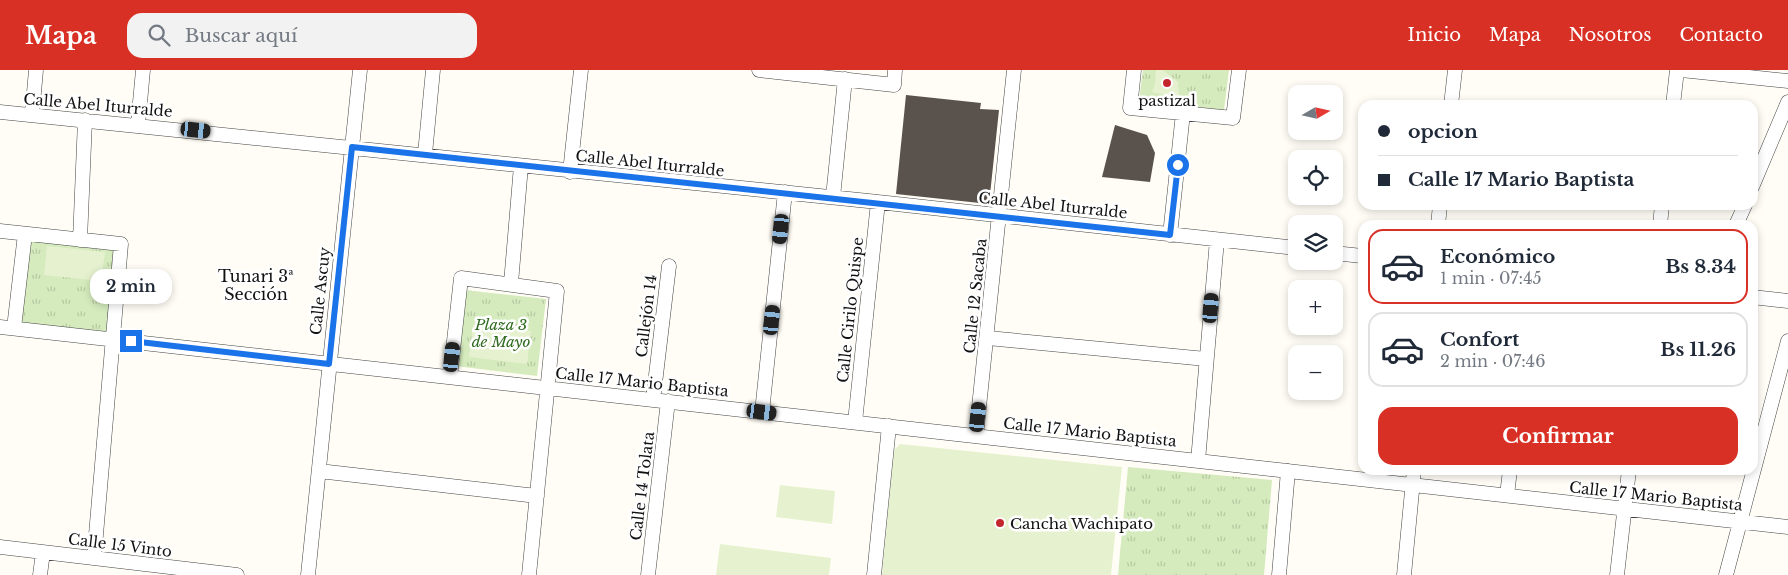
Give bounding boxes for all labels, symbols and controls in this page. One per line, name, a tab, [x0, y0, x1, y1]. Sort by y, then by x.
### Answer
search box	[127, 13, 477, 58]
text: Mapa	[25, 21, 97, 50]
icon: search	[145, 21, 173, 49]
text: Buscar aquí	[185, 24, 297, 47]
text: Inicio	[1407, 24, 1461, 46]
text: Mapa	[1489, 24, 1541, 46]
text: Nosotros	[1569, 24, 1651, 46]
text: Contacto	[1679, 24, 1763, 46]
marker: pastizal	[1161, 77, 1173, 89]
north arrow	[1288, 85, 1342, 140]
map controls	[1288, 85, 1343, 400]
street label: Calle Abel Iturralde	[23, 89, 173, 121]
place label: pastizal	[1138, 91, 1196, 110]
text: opcion	[1408, 120, 1478, 143]
car	[180, 121, 211, 139]
street label: Calle Abel Iturralde	[575, 146, 725, 180]
button: locate	[1288, 150, 1343, 205]
route start	[1167, 154, 1189, 176]
text: Calle 17 Mario Baptista	[1408, 168, 1634, 191]
street label: Calle Abel Iturralde	[978, 188, 1128, 222]
car	[771, 213, 790, 245]
button: layers	[1288, 215, 1343, 270]
street label: Calle Cirilo Quispe	[833, 236, 867, 384]
street label: Calle 12 Sacaba	[960, 237, 991, 355]
icon: car	[1380, 244, 1425, 289]
text: Económico	[1440, 245, 1555, 268]
street label: Calle Ascuy	[306, 246, 334, 336]
text: Bs 8.34	[1665, 255, 1736, 278]
district label: Tunari 3ª Sección	[218, 266, 294, 304]
callout: 2 min	[90, 268, 172, 304]
text: 1 min · 07:45	[1440, 268, 1542, 288]
street label: Callejón 14	[632, 274, 660, 358]
text: 2 min	[106, 276, 156, 296]
button: +	[1288, 280, 1343, 335]
car	[1202, 292, 1219, 324]
car	[762, 304, 781, 336]
park label: Plaza 3 de Mayo	[472, 315, 530, 351]
icon: car	[1380, 327, 1425, 372]
text: Confort	[1440, 328, 1519, 351]
route end	[120, 330, 142, 352]
text: Bs 11.26	[1660, 338, 1736, 361]
car	[442, 341, 461, 373]
button: −	[1288, 345, 1343, 400]
text: 2 min · 07:46	[1440, 351, 1546, 371]
street label: Calle 17 Mario Baptista	[554, 363, 730, 401]
car	[968, 401, 987, 433]
car	[746, 403, 777, 421]
button: Confirmar	[1378, 407, 1738, 465]
street label: Calle 17 Mario Baptista	[1002, 413, 1178, 451]
street label: Calle 14 Tolata	[626, 430, 658, 542]
street label: Calle 17 Mario Baptista	[1568, 477, 1744, 515]
place label: Cancha Wachipato	[1010, 514, 1153, 533]
marker: Cancha Wachipato	[994, 517, 1006, 529]
street label: Calle 15 Vinto	[67, 529, 173, 561]

